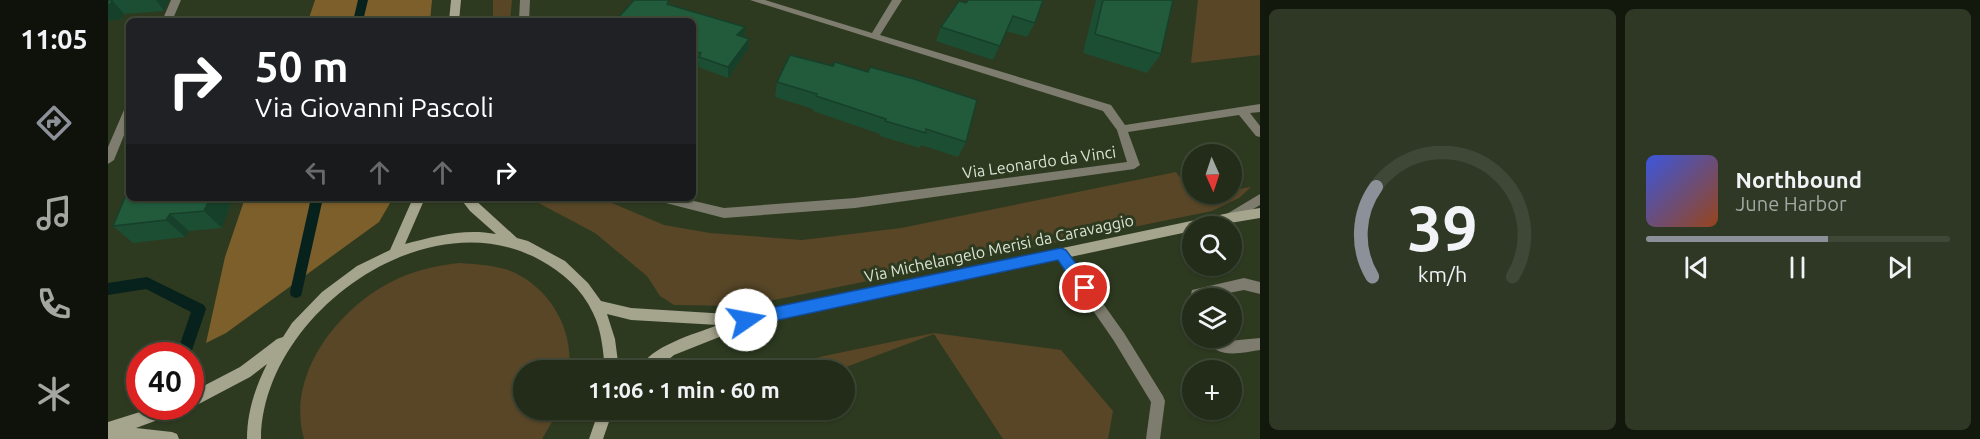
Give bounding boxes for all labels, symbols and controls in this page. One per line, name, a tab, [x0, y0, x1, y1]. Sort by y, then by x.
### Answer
text: 11:05	[20, 24, 88, 54]
icon: right	[156, 42, 234, 120]
text: 50 m	[255, 43, 349, 90]
text: Via Giovanni Pascoli	[255, 92, 494, 122]
icon: directions	[33, 102, 75, 144]
street label: Via Leonardo da Vinci	[961, 142, 1117, 182]
north arrow	[1182, 144, 1242, 204]
map controls	[1182, 144, 1242, 420]
icon: left	[300, 156, 333, 189]
icon: ahead	[363, 156, 396, 189]
icon: ahead	[426, 156, 459, 189]
icon: right	[489, 156, 522, 189]
text: Northbound	[1736, 167, 1862, 192]
icon: music	[33, 192, 75, 234]
text: June Harbor	[1736, 192, 1847, 215]
text: 39	[1407, 193, 1477, 263]
street label: Via Michelangelo Merisi da Caravaggio	[863, 211, 1135, 285]
button: search	[1182, 216, 1242, 276]
icon: previous	[1680, 251, 1713, 284]
icon: pause	[1781, 251, 1814, 284]
icon: next	[1883, 251, 1916, 284]
pin	[1059, 262, 1110, 313]
text: km/h	[1417, 262, 1467, 286]
icon: arrive	[1068, 271, 1101, 304]
icon: phone	[33, 283, 75, 325]
position arrow	[714, 288, 778, 352]
button: layers	[1182, 288, 1242, 348]
speed limit sign: 40	[126, 342, 204, 420]
button: +	[1182, 360, 1242, 420]
icon: climate	[33, 373, 75, 415]
text: 11:06 · 1 min · 60 m	[588, 377, 780, 402]

